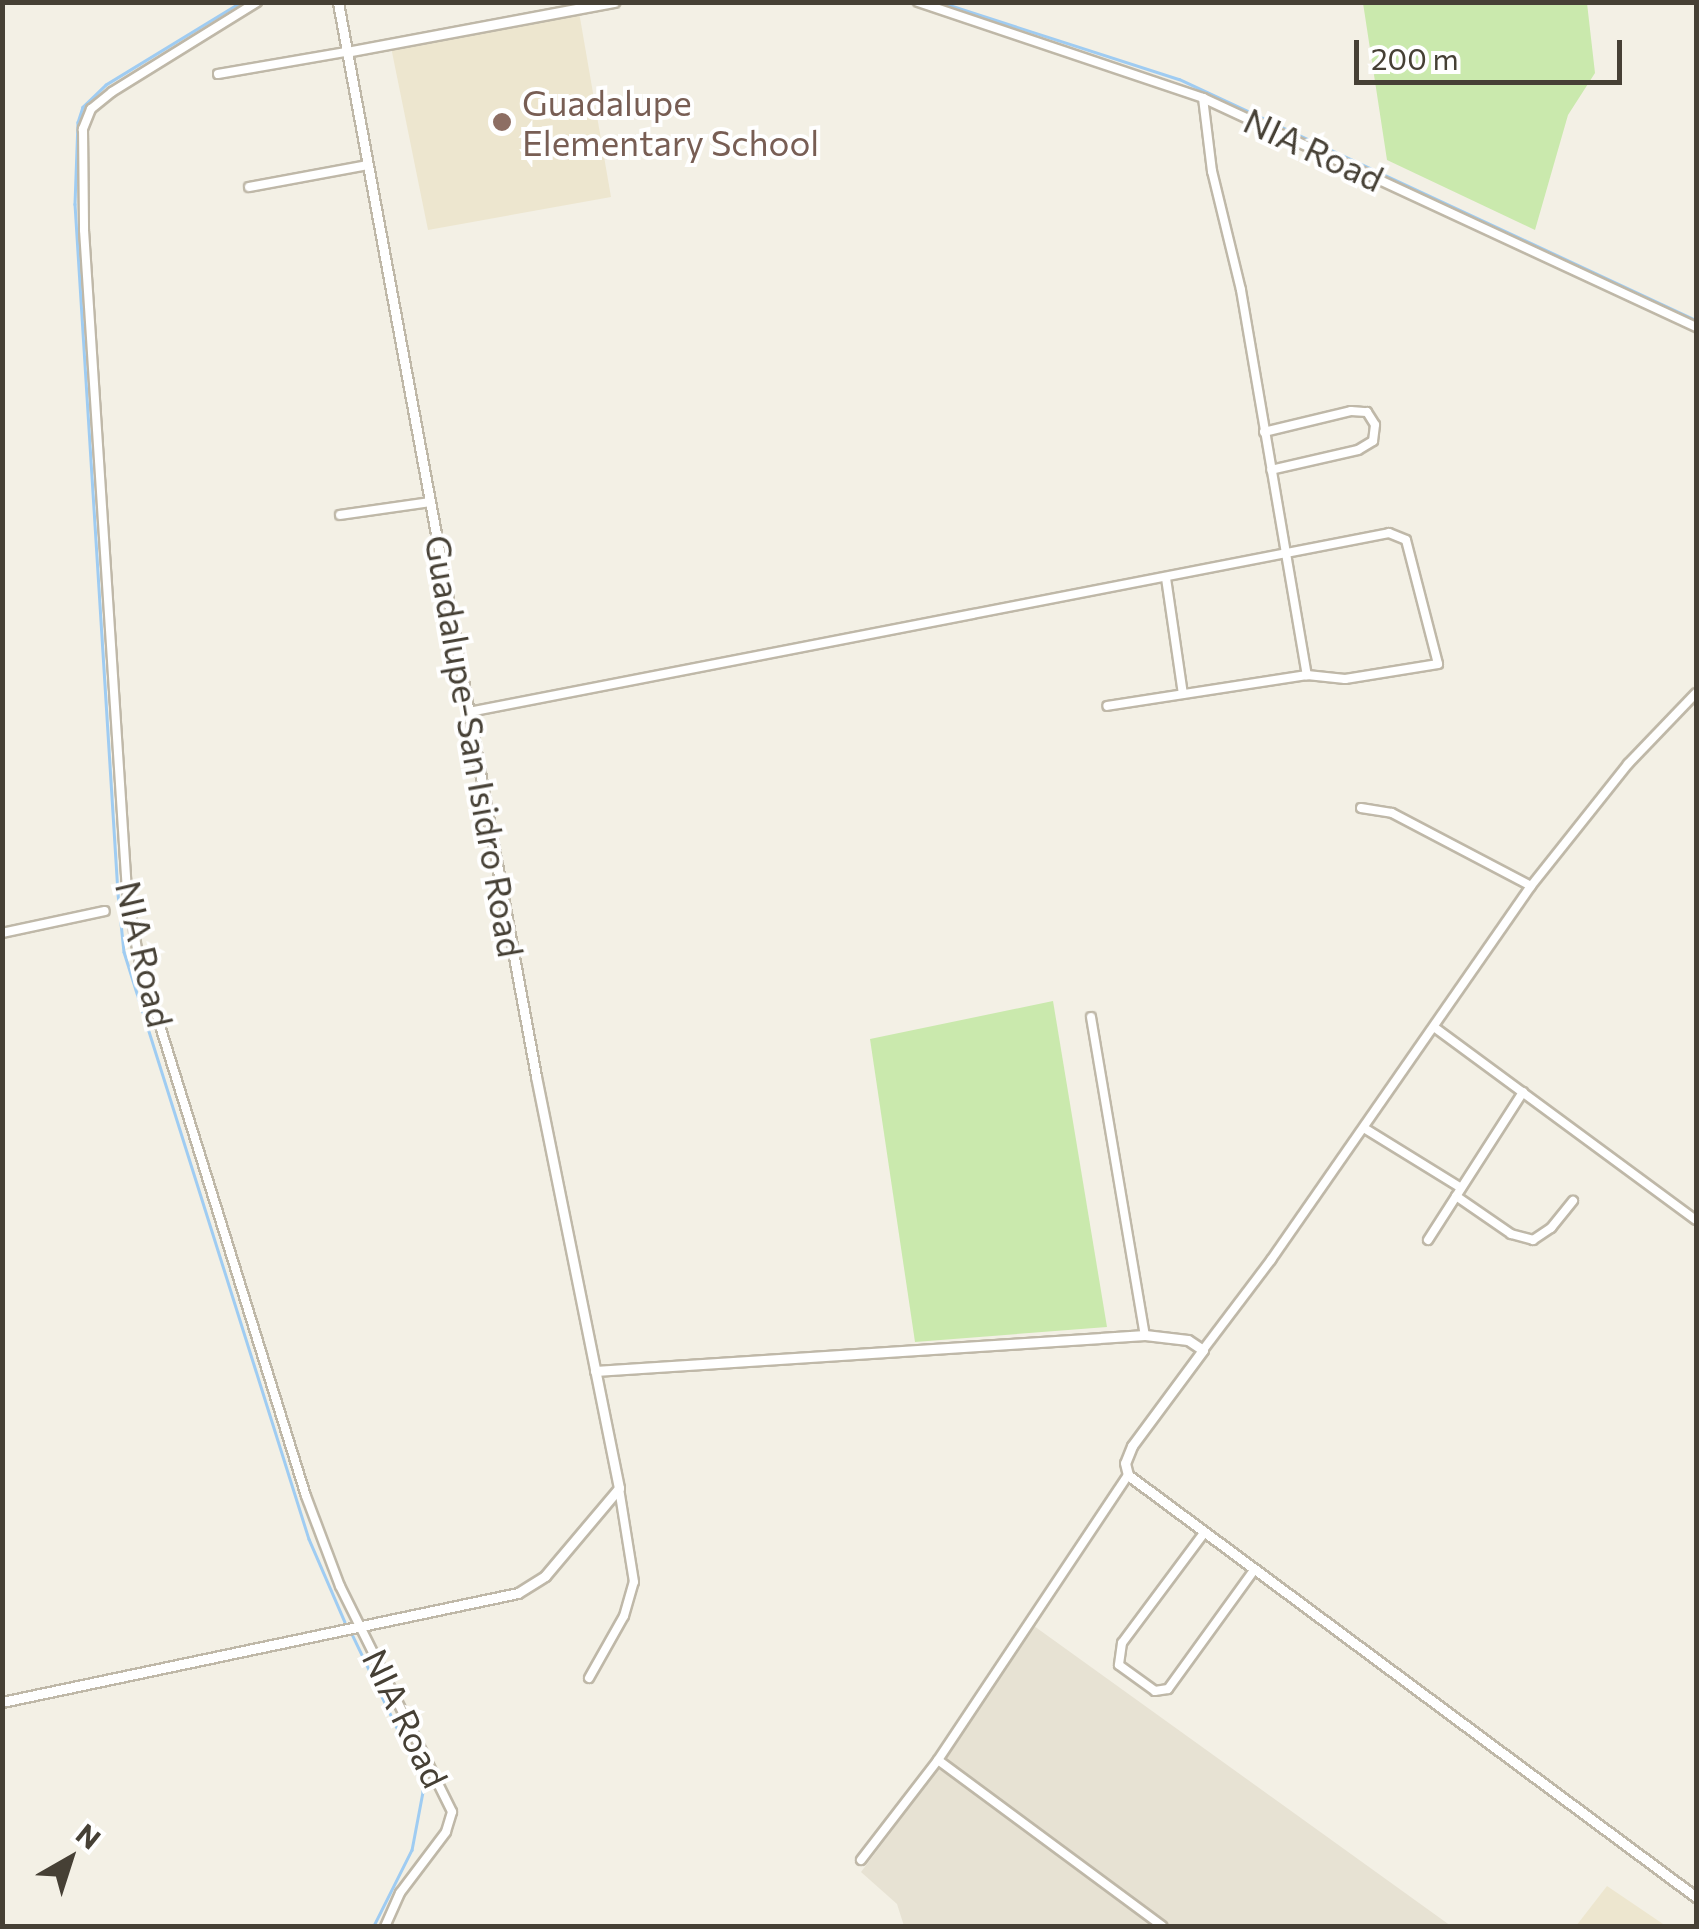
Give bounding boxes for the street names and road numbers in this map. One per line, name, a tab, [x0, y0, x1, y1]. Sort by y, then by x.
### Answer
street label: NIA Road	[1238, 99, 1390, 199]
street label: Guadalupe-San Isidro Road	[417, 532, 533, 960]
street label: NIA Road	[108, 877, 182, 1031]
street label: NIA Road	[355, 1642, 457, 1794]

